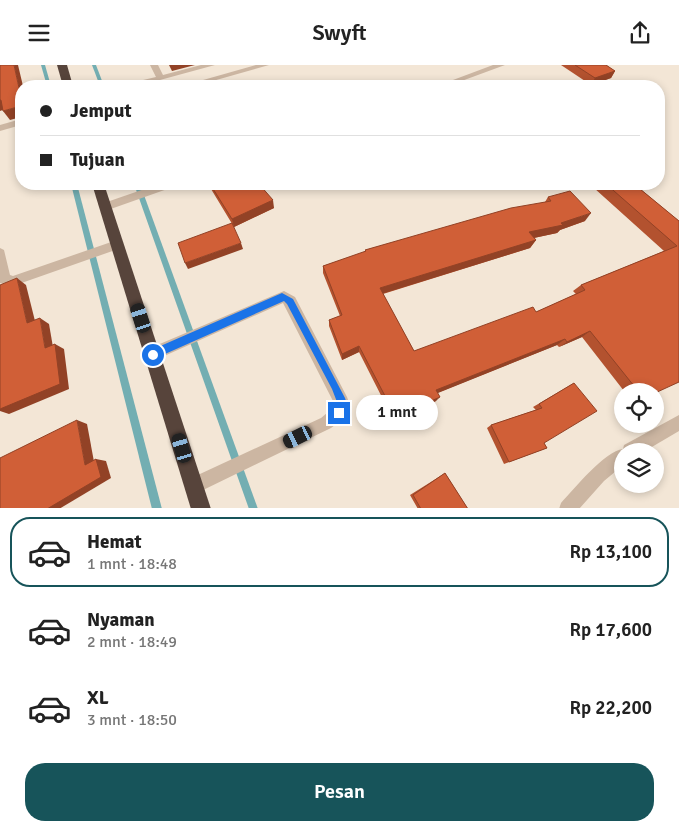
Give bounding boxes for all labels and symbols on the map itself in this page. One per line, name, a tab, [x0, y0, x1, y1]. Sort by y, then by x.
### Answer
car	[129, 301, 152, 335]
route start	[142, 344, 164, 366]
callout: 1 mnt	[356, 395, 439, 431]
route end	[328, 402, 350, 424]
car	[281, 424, 314, 450]
car	[170, 431, 193, 465]

